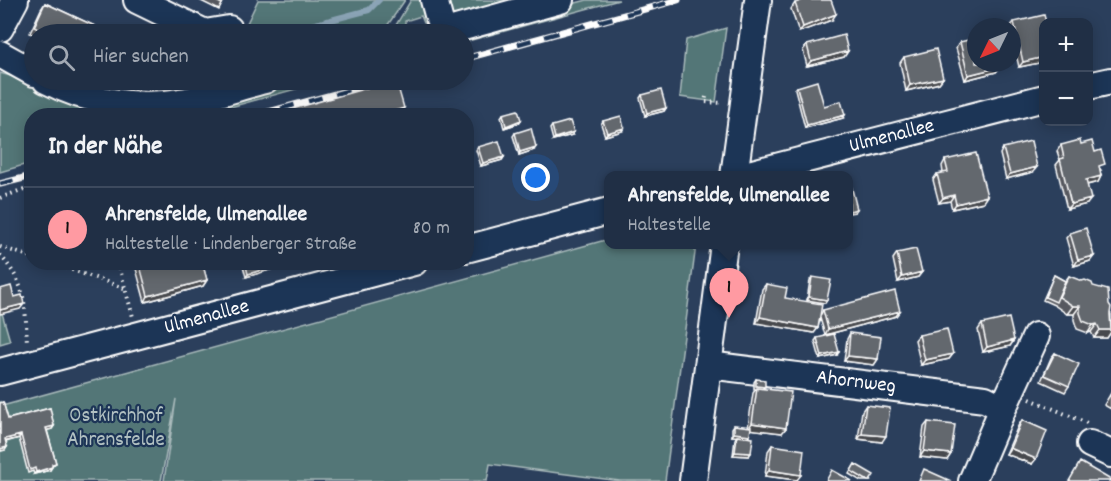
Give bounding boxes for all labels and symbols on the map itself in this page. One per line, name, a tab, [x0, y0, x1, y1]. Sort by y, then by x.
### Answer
north arrow	[967, 18, 1021, 72]
street label: Ulmenallee	[846, 112, 938, 162]
your location	[521, 163, 550, 192]
pin: 1	[710, 268, 748, 318]
street label: Ulmenallee	[161, 292, 253, 344]
street label: Ahornweg	[815, 363, 897, 403]
park label: Ostkirchhof Ahrensfelde	[67, 402, 165, 456]

